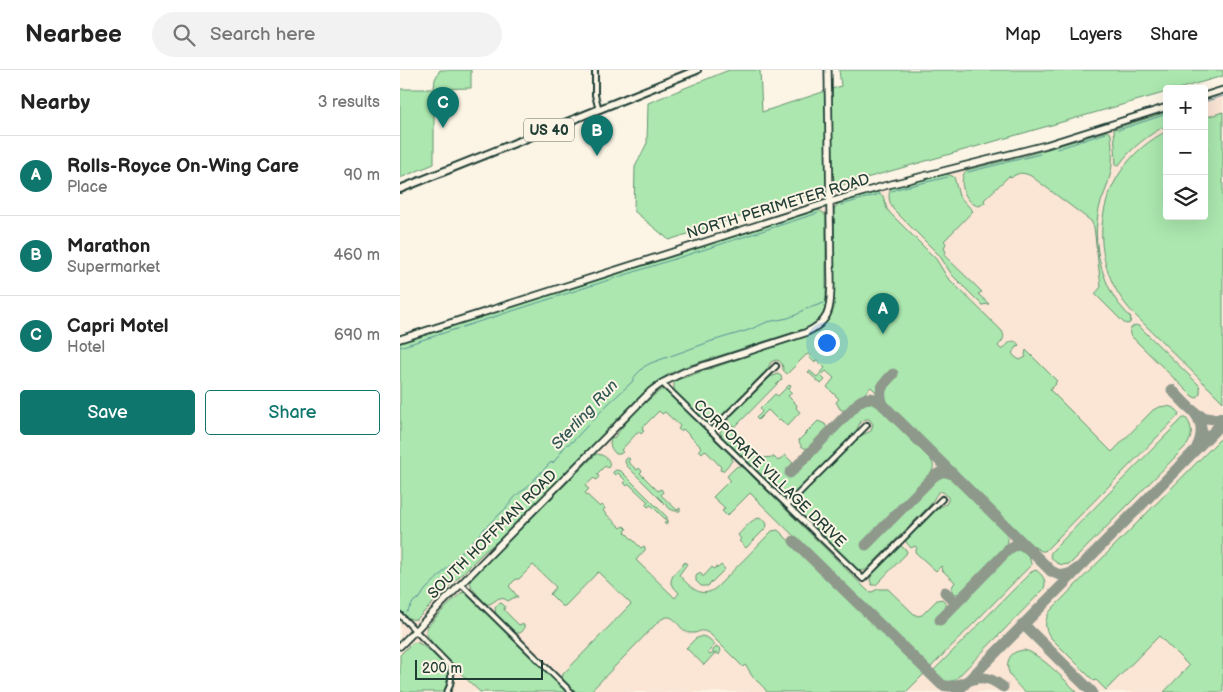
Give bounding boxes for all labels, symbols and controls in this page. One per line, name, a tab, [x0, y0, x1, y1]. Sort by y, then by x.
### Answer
search box	[152, 12, 502, 57]
text: Nearbee	[25, 20, 122, 49]
icon: search	[170, 21, 198, 49]
text: Search here	[210, 23, 315, 46]
text: Map	[1005, 24, 1041, 45]
text: Layers	[1069, 24, 1122, 45]
text: Share	[1150, 24, 1198, 45]
map controls	[1163, 85, 1208, 220]
button: +	[1163, 85, 1208, 130]
pin: C	[427, 87, 459, 128]
text: Nearby	[20, 90, 90, 115]
text: 3 results	[318, 93, 380, 112]
pin: B	[581, 115, 613, 156]
road number: US 40	[524, 118, 574, 142]
button: −	[1163, 130, 1208, 175]
text: Rolls-Royce On-Wing Care	[67, 155, 299, 178]
text: A	[31, 166, 41, 185]
text: 90 m	[344, 166, 380, 185]
street label: NORTH PERIMETER ROAD	[684, 170, 872, 243]
button: layers	[1163, 175, 1208, 220]
text: Place	[67, 178, 108, 197]
text: Marathon	[67, 235, 150, 258]
text: B	[30, 246, 42, 265]
text: 460 m	[334, 246, 380, 265]
text: Supermarket	[67, 258, 160, 277]
pin: A	[867, 293, 899, 334]
text: Capri Motel	[67, 315, 169, 338]
text: C	[30, 326, 42, 345]
text: 690 m	[334, 326, 380, 345]
your location	[814, 330, 840, 356]
text: Hotel	[67, 338, 105, 357]
water label: Sterling Run	[548, 376, 622, 454]
button: Save	[20, 390, 195, 435]
button: Share	[205, 390, 380, 435]
street label: CORPORATE VILLAGE DRIVE	[689, 395, 850, 551]
street label: SOUTH HOFFMAN ROAD	[424, 466, 561, 603]
scale bar	[415, 657, 542, 680]
text: 200 m	[422, 660, 462, 677]

